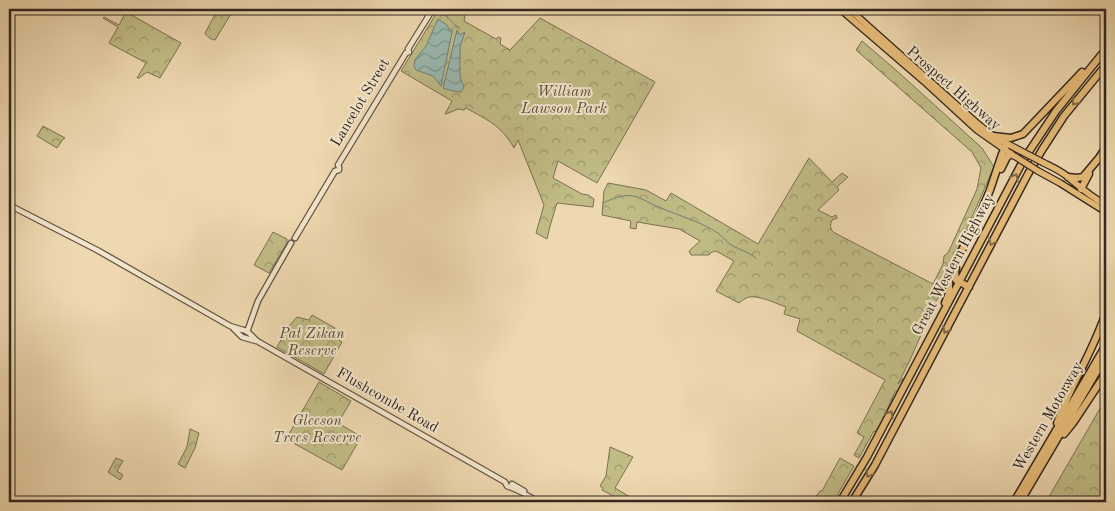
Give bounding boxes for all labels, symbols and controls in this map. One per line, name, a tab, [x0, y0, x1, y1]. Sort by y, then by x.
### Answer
street label: Prospect Highway	[903, 44, 1003, 134]
street label: Lancelot Street	[329, 56, 393, 150]
park label: William Lawson Park	[520, 85, 607, 117]
one-way arrow	[1072, 97, 1081, 106]
one-way arrow	[1008, 173, 1018, 182]
street label: Great Western Highway	[910, 192, 998, 338]
one-way arrow	[988, 237, 998, 246]
one-way arrow	[942, 325, 952, 334]
park label: Pat Zikan Reserve	[278, 327, 345, 359]
street label: Western Motorway	[1012, 360, 1086, 474]
street label: Flushcombe Road	[333, 366, 441, 436]
one-way arrow	[884, 410, 894, 419]
park label: Gleeson Trees Reserve	[273, 414, 361, 446]
one-way arrow	[866, 468, 876, 477]

